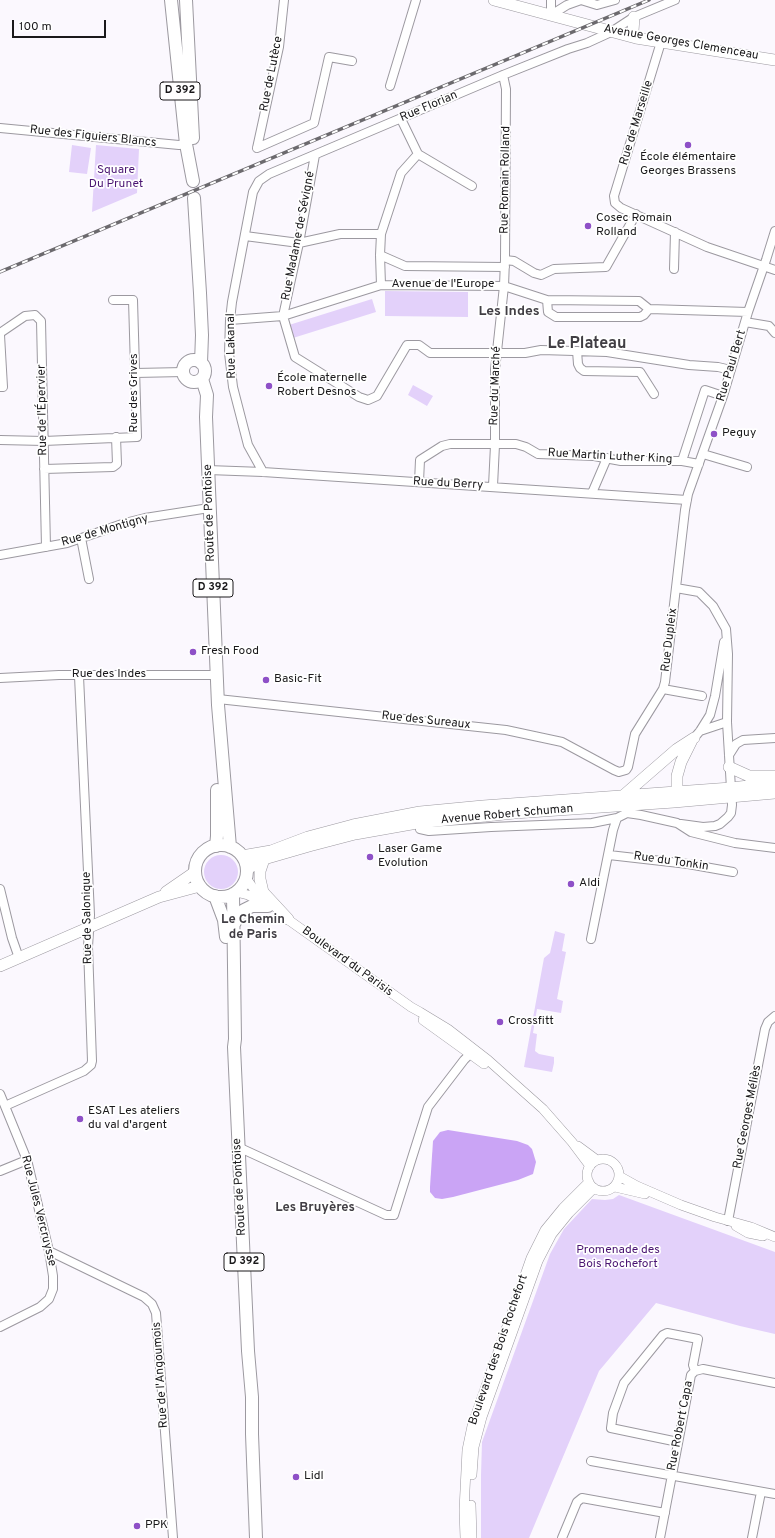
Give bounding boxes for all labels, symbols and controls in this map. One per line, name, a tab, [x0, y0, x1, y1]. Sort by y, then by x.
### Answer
scale bar	[14, 12, 108, 38]
text: 100 m	[19, 19, 52, 35]
street label: Avenue Georges Clemenceau	[602, 22, 760, 64]
street label: Rue de Lutèce	[258, 35, 286, 113]
street label: Rue de Marseille	[617, 79, 657, 167]
road number: D 392	[160, 82, 200, 100]
street label: Rue Florian	[398, 88, 460, 126]
street label: Rue des Figuiers Blancs	[29, 123, 157, 151]
street label: Rue Romain Rolland	[498, 126, 514, 234]
marker: École élémentaire Georges Brassens	[683, 140, 693, 150]
place label: École élémentaire Georges Brassens	[640, 151, 736, 179]
park label: Square Du Prunet	[89, 164, 143, 192]
street label: Rue Madame de Sévigné	[279, 170, 319, 302]
place label: Cosec Romain Rolland	[596, 212, 672, 240]
marker: Cosec Romain Rolland	[583, 221, 593, 231]
street label: Avenue de l'Europe	[391, 278, 495, 292]
district label: Les Indes	[478, 304, 540, 320]
street label: Rue Lakanal	[224, 313, 240, 379]
street label: Rue Paul Bert	[714, 328, 750, 404]
district label: Le Plateau	[548, 335, 626, 355]
street label: Rue du Marché	[487, 346, 505, 426]
street label: Rue des Grives	[128, 353, 142, 433]
street label: Rue de l'Épervier	[35, 364, 51, 456]
place label: École maternelle Robert Desnos	[277, 372, 367, 400]
marker: École maternelle Robert Desnos	[264, 381, 274, 391]
place label: Peguy	[722, 427, 756, 441]
marker: Peguy	[709, 429, 719, 439]
street label: Rue Martin Luther King	[547, 447, 673, 467]
street label: Route de Pontoise	[201, 464, 219, 562]
street label: Rue du Berry	[412, 475, 484, 493]
street label: Rue de Montigny	[60, 512, 150, 550]
road number: D 392	[193, 579, 233, 597]
street label: Rue Dupleix	[659, 607, 681, 673]
place label: Fresh Food	[201, 645, 259, 659]
marker: Fresh Food	[188, 647, 198, 657]
street label: Rue des Indes	[72, 668, 146, 682]
place label: Basic-Fit	[274, 673, 322, 687]
marker: Basic-Fit	[261, 675, 271, 685]
street label: Rue des Sureaux	[381, 709, 471, 733]
street label: Avenue Robert Schuman	[440, 802, 574, 828]
place label: Laser Game Evolution	[378, 843, 442, 871]
street label: Rue du Tonkin	[633, 850, 709, 874]
marker: Laser Game Evolution	[365, 852, 375, 862]
street label: Rue de Salonique	[80, 871, 96, 965]
place label: Aldi	[579, 877, 600, 891]
marker: Aldi	[566, 879, 576, 889]
district label: Le Chemin de Paris	[221, 912, 285, 943]
street label: Boulevard du Parisis	[299, 924, 395, 1000]
place label: Crossfitt	[508, 1015, 554, 1029]
marker: Crossfitt	[495, 1017, 505, 1027]
street label: Rue Georges Méliès	[731, 1064, 765, 1170]
place label: ESAT Les ateliers du val d'argent	[88, 1105, 180, 1133]
marker: ESAT Les ateliers du val d'argent	[75, 1114, 85, 1124]
street label: Route de Pontoise	[230, 1138, 250, 1236]
street label: Rue Jules Vercruysse	[17, 1154, 59, 1268]
district label: Les Bruyères	[275, 1200, 355, 1216]
park label: Promenade des Bois Rochefort	[576, 1244, 660, 1272]
road number: D 392	[224, 1253, 264, 1271]
street label: Boulevard des Bois Rochefort	[466, 1273, 532, 1427]
street label: Rue de l'Angoumois	[150, 1321, 172, 1429]
street label: Rue Robert Capa	[665, 1380, 697, 1472]
place label: Lidl	[304, 1470, 324, 1484]
marker: Lidl	[291, 1472, 301, 1482]
place label: PPK	[145, 1519, 168, 1533]
marker: PPK	[132, 1521, 142, 1531]

